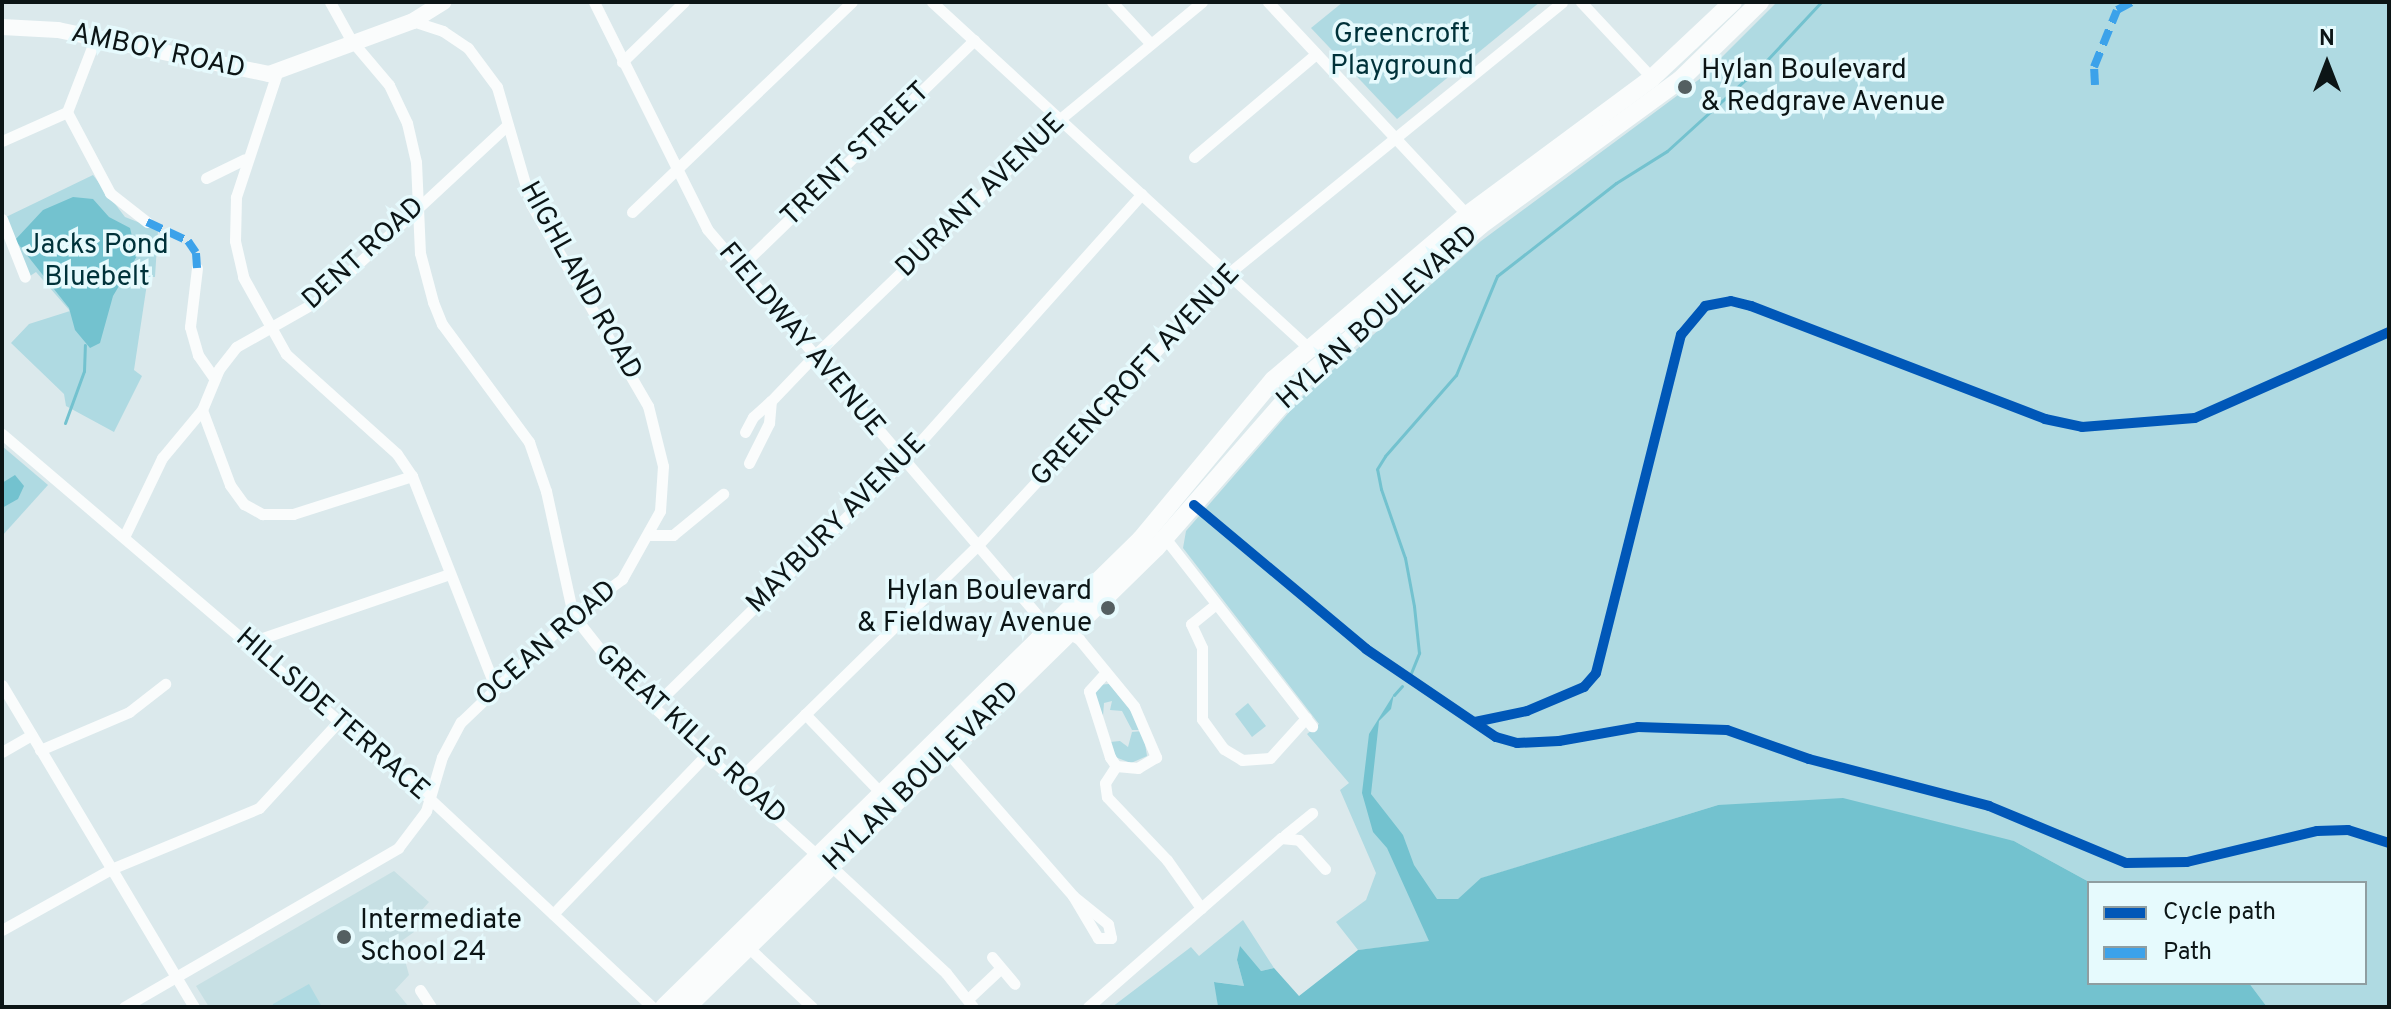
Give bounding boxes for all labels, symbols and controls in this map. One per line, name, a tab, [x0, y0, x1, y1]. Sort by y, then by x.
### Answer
street label: AMBOY ROAD	[67, 17, 249, 87]
park label: Greencroft Playground	[1330, 18, 1474, 84]
north arrow	[2287, 24, 2367, 104]
text: N	[2319, 26, 2335, 53]
place label: Hylan Boulevard & Redgrave Avenue	[1701, 54, 1946, 120]
street label: TRENT STREET	[774, 75, 938, 235]
marker: Hylan Boulevard & Redgrave Avenue	[1676, 78, 1694, 96]
street label: DURANT AVENUE	[889, 106, 1073, 286]
street label: HIGHLAND ROAD	[512, 176, 648, 386]
street label: DENT ROAD	[296, 190, 432, 318]
street label: HYLAN BOULEVARD	[1270, 219, 1486, 417]
park label: Jacks Pond Bluebelt	[25, 229, 169, 295]
street label: FIELDWAY AVENUE	[710, 236, 892, 444]
street label: GREENCROFT AVENUE	[1024, 257, 1248, 495]
street label: MAYBURY AVENUE	[739, 426, 935, 622]
street label: OCEAN ROAD	[470, 574, 624, 714]
place label: Hylan Boulevard & Fieldway Avenue	[856, 575, 1092, 641]
marker: Hylan Boulevard & Fieldway Avenue	[1099, 599, 1117, 617]
street label: HILLSIDE TERRACE	[228, 621, 436, 809]
street label: GREAT KILLS ROAD	[587, 638, 793, 832]
street label: HYLAN BOULEVARD	[817, 675, 1027, 879]
legend	[2087, 881, 2367, 985]
text: Cycle path	[2163, 898, 2276, 928]
place label: Intermediate School 24	[360, 904, 522, 970]
marker: Intermediate School 24	[335, 928, 353, 946]
text: Path	[2163, 938, 2212, 968]

